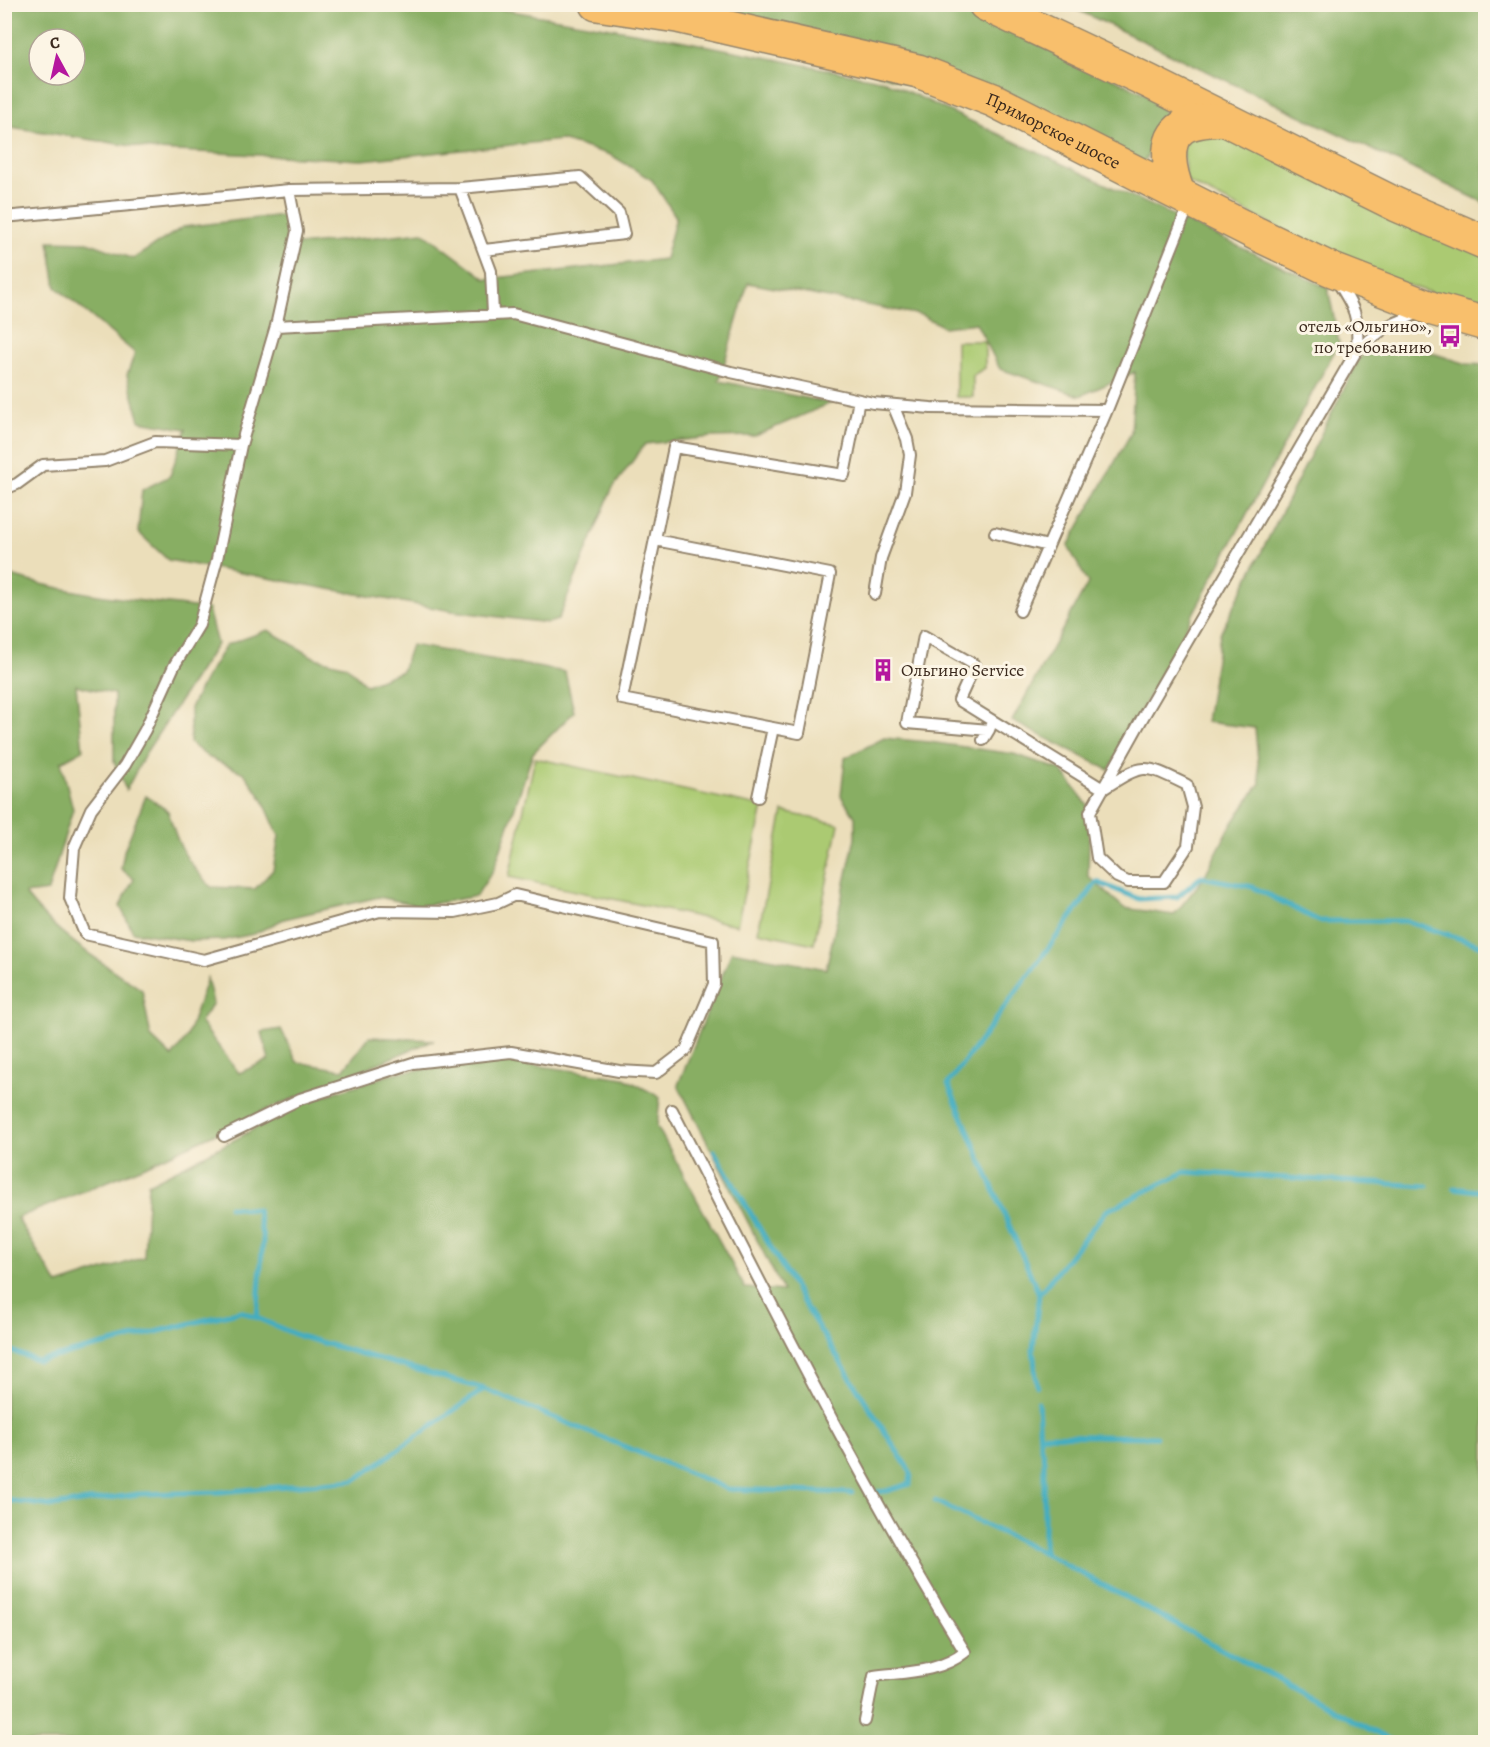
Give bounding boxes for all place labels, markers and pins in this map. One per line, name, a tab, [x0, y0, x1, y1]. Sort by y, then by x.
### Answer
place label: отель «Ольгино», по требованию	[1299, 314, 1432, 359]
bus stop icon: отель «Ольгино», по требованию	[1437, 323, 1463, 349]
building icon: Ольгино Service	[870, 657, 896, 683]
place label: Ольгино Service	[901, 658, 1024, 682]

